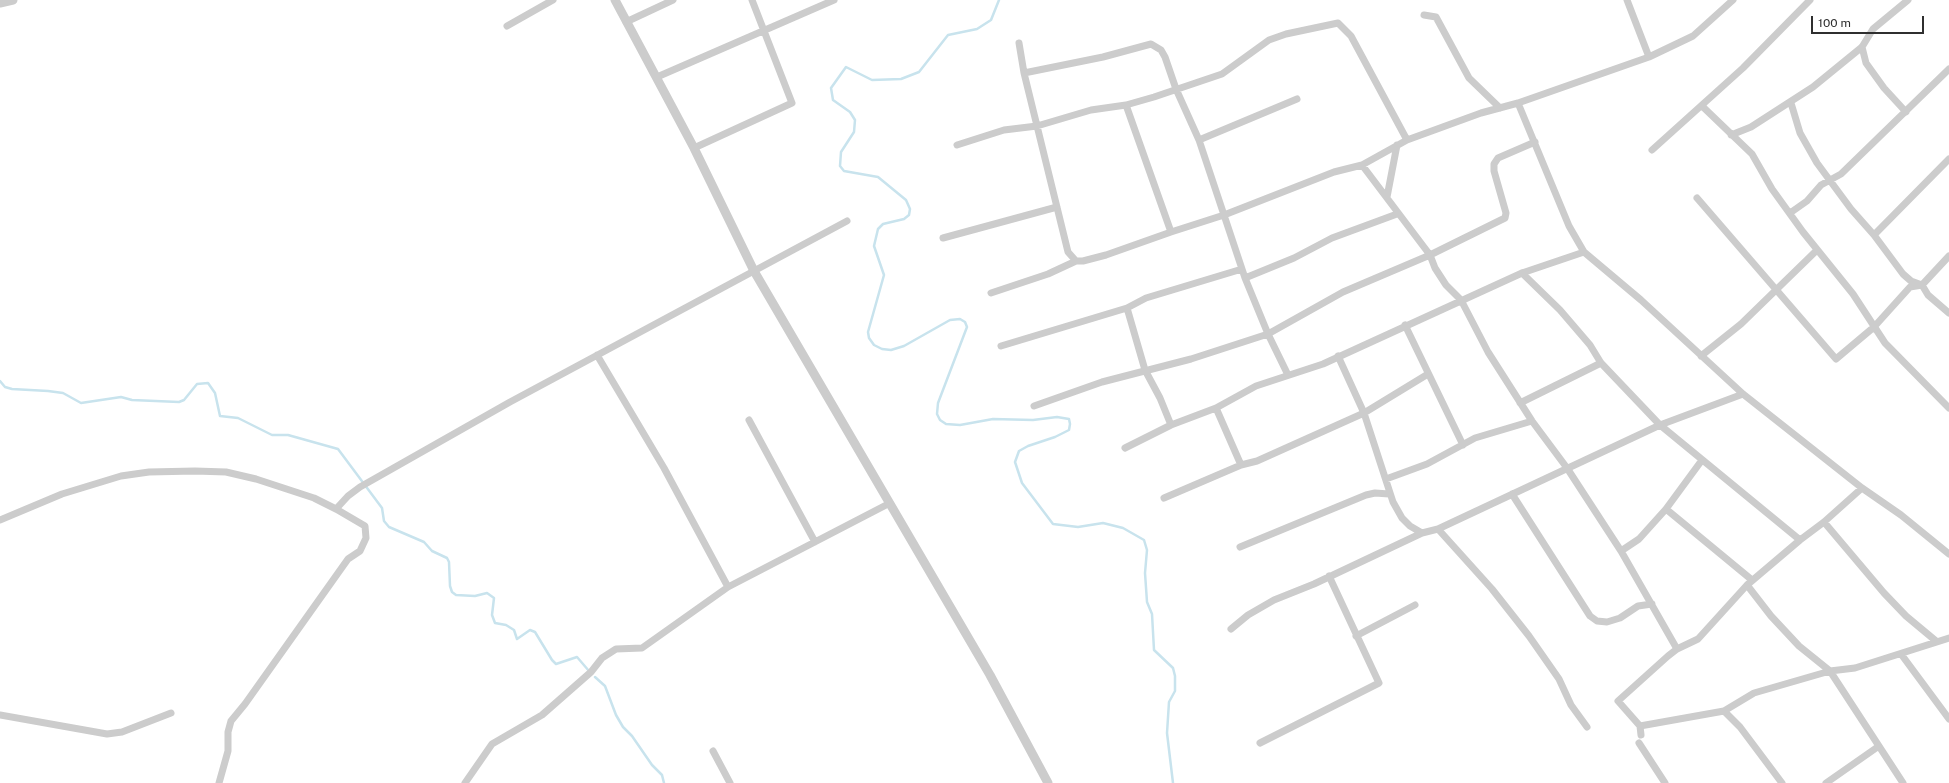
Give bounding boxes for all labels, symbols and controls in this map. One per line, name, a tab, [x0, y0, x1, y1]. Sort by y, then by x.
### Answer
scale bar	[1813, 8, 1926, 34]
text: 100 m	[1818, 16, 1851, 30]

